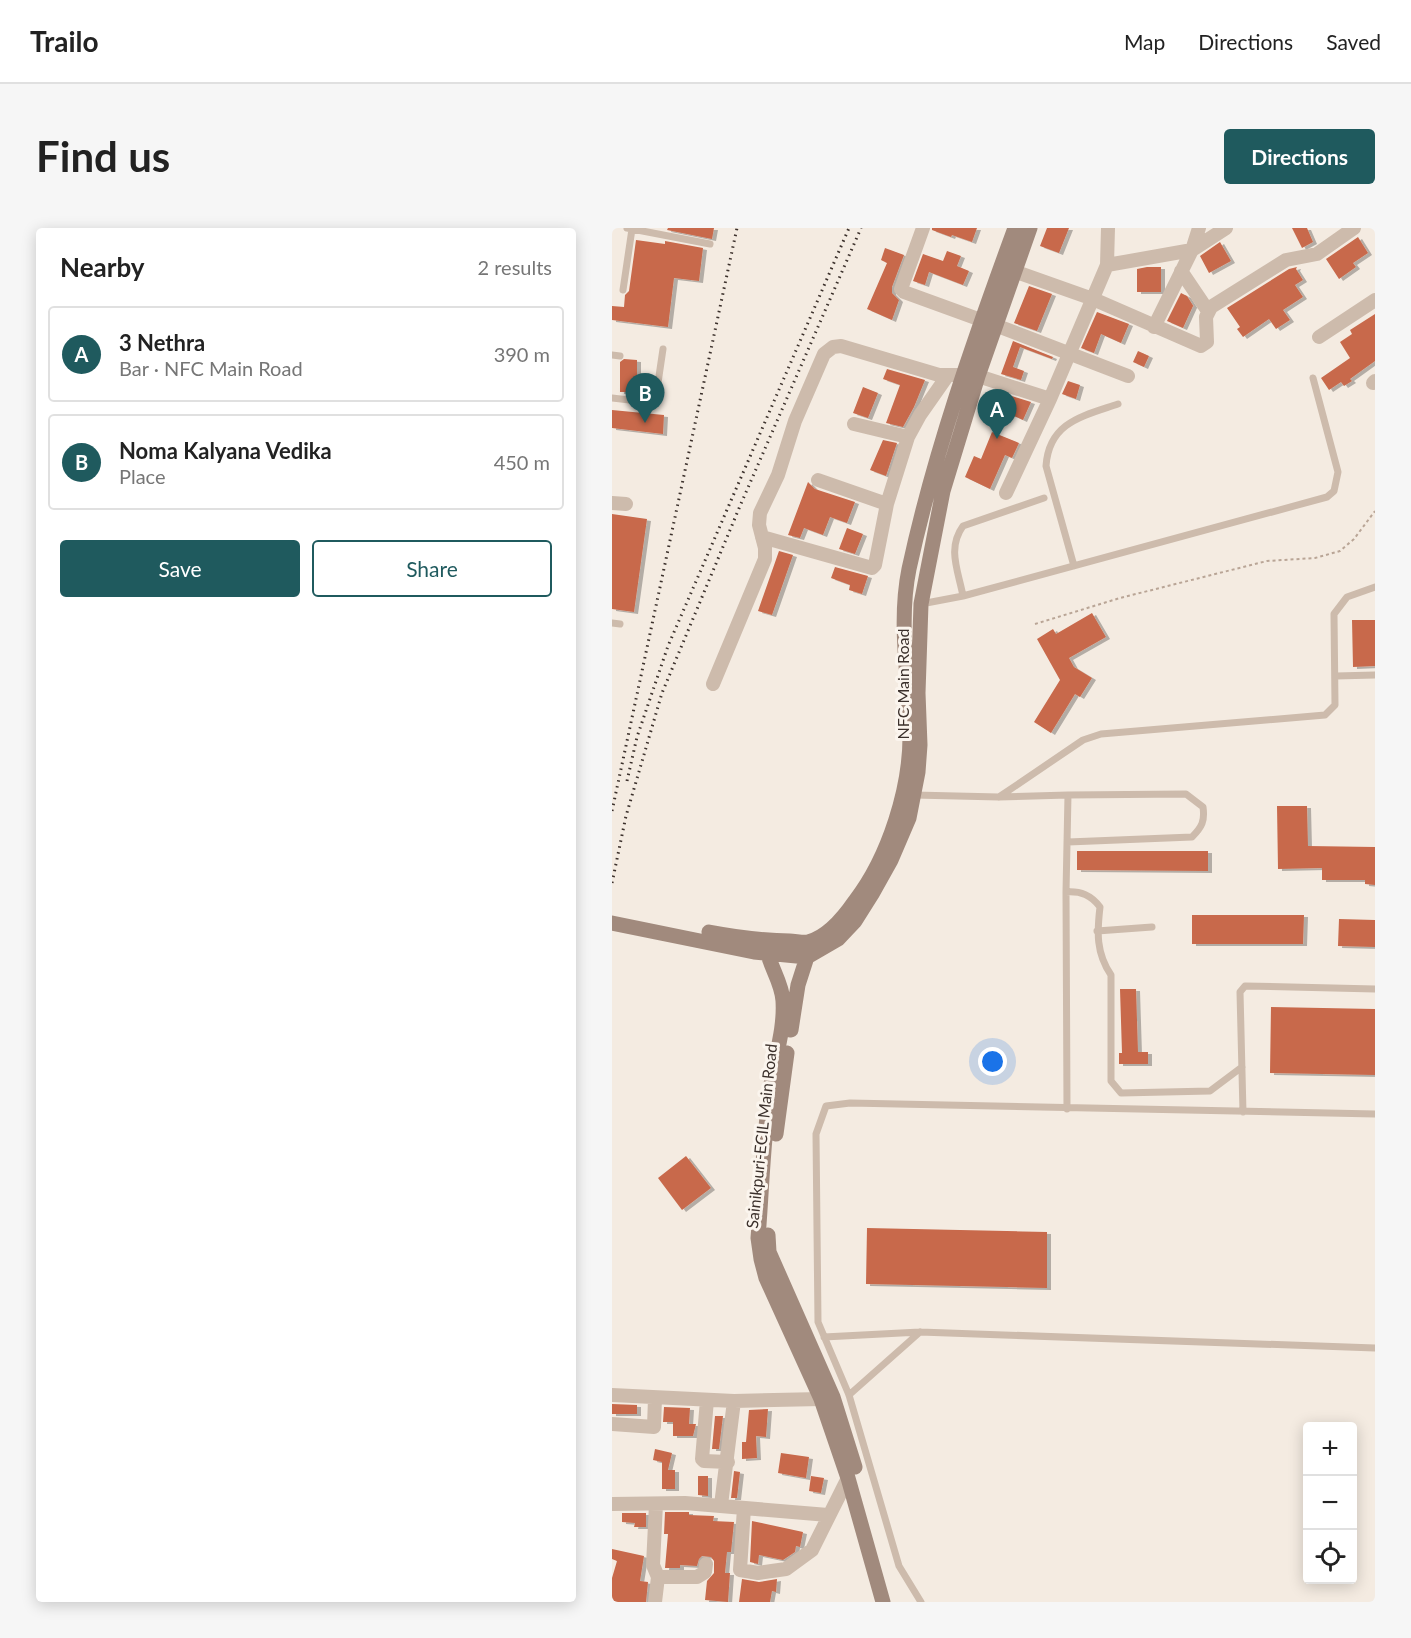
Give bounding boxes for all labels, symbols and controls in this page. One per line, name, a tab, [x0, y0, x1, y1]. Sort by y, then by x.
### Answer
text: Trailo	[30, 24, 99, 58]
text: Map	[1124, 29, 1165, 54]
text: Directions	[1198, 29, 1293, 54]
text: Saved	[1326, 29, 1381, 54]
button: Directions	[1224, 129, 1375, 184]
text: Find us	[36, 131, 170, 181]
text: Nearby	[60, 251, 145, 283]
text: 2 results	[477, 255, 552, 279]
text: 3 Nethra	[119, 329, 205, 356]
text: A	[75, 342, 88, 366]
text: 390 m	[494, 342, 550, 366]
text: Bar · NFC Main Road	[119, 356, 303, 380]
pin: B	[626, 374, 664, 423]
pin: A	[978, 390, 1016, 439]
text: Noma Kalyana Vedika	[119, 437, 332, 464]
text: B	[75, 450, 88, 474]
text: 450 m	[494, 450, 550, 474]
text: Place	[119, 464, 166, 488]
button: Save	[60, 540, 300, 597]
button: Share	[312, 540, 552, 597]
street label: NFC Main Road	[893, 629, 912, 739]
street label: Sainikpuri-ECIL Main Road	[742, 1043, 780, 1229]
your location	[978, 1047, 1007, 1076]
map controls	[1303, 1422, 1357, 1584]
button: +	[1303, 1422, 1357, 1476]
button: −	[1303, 1476, 1357, 1530]
button: locate	[1303, 1530, 1357, 1584]

